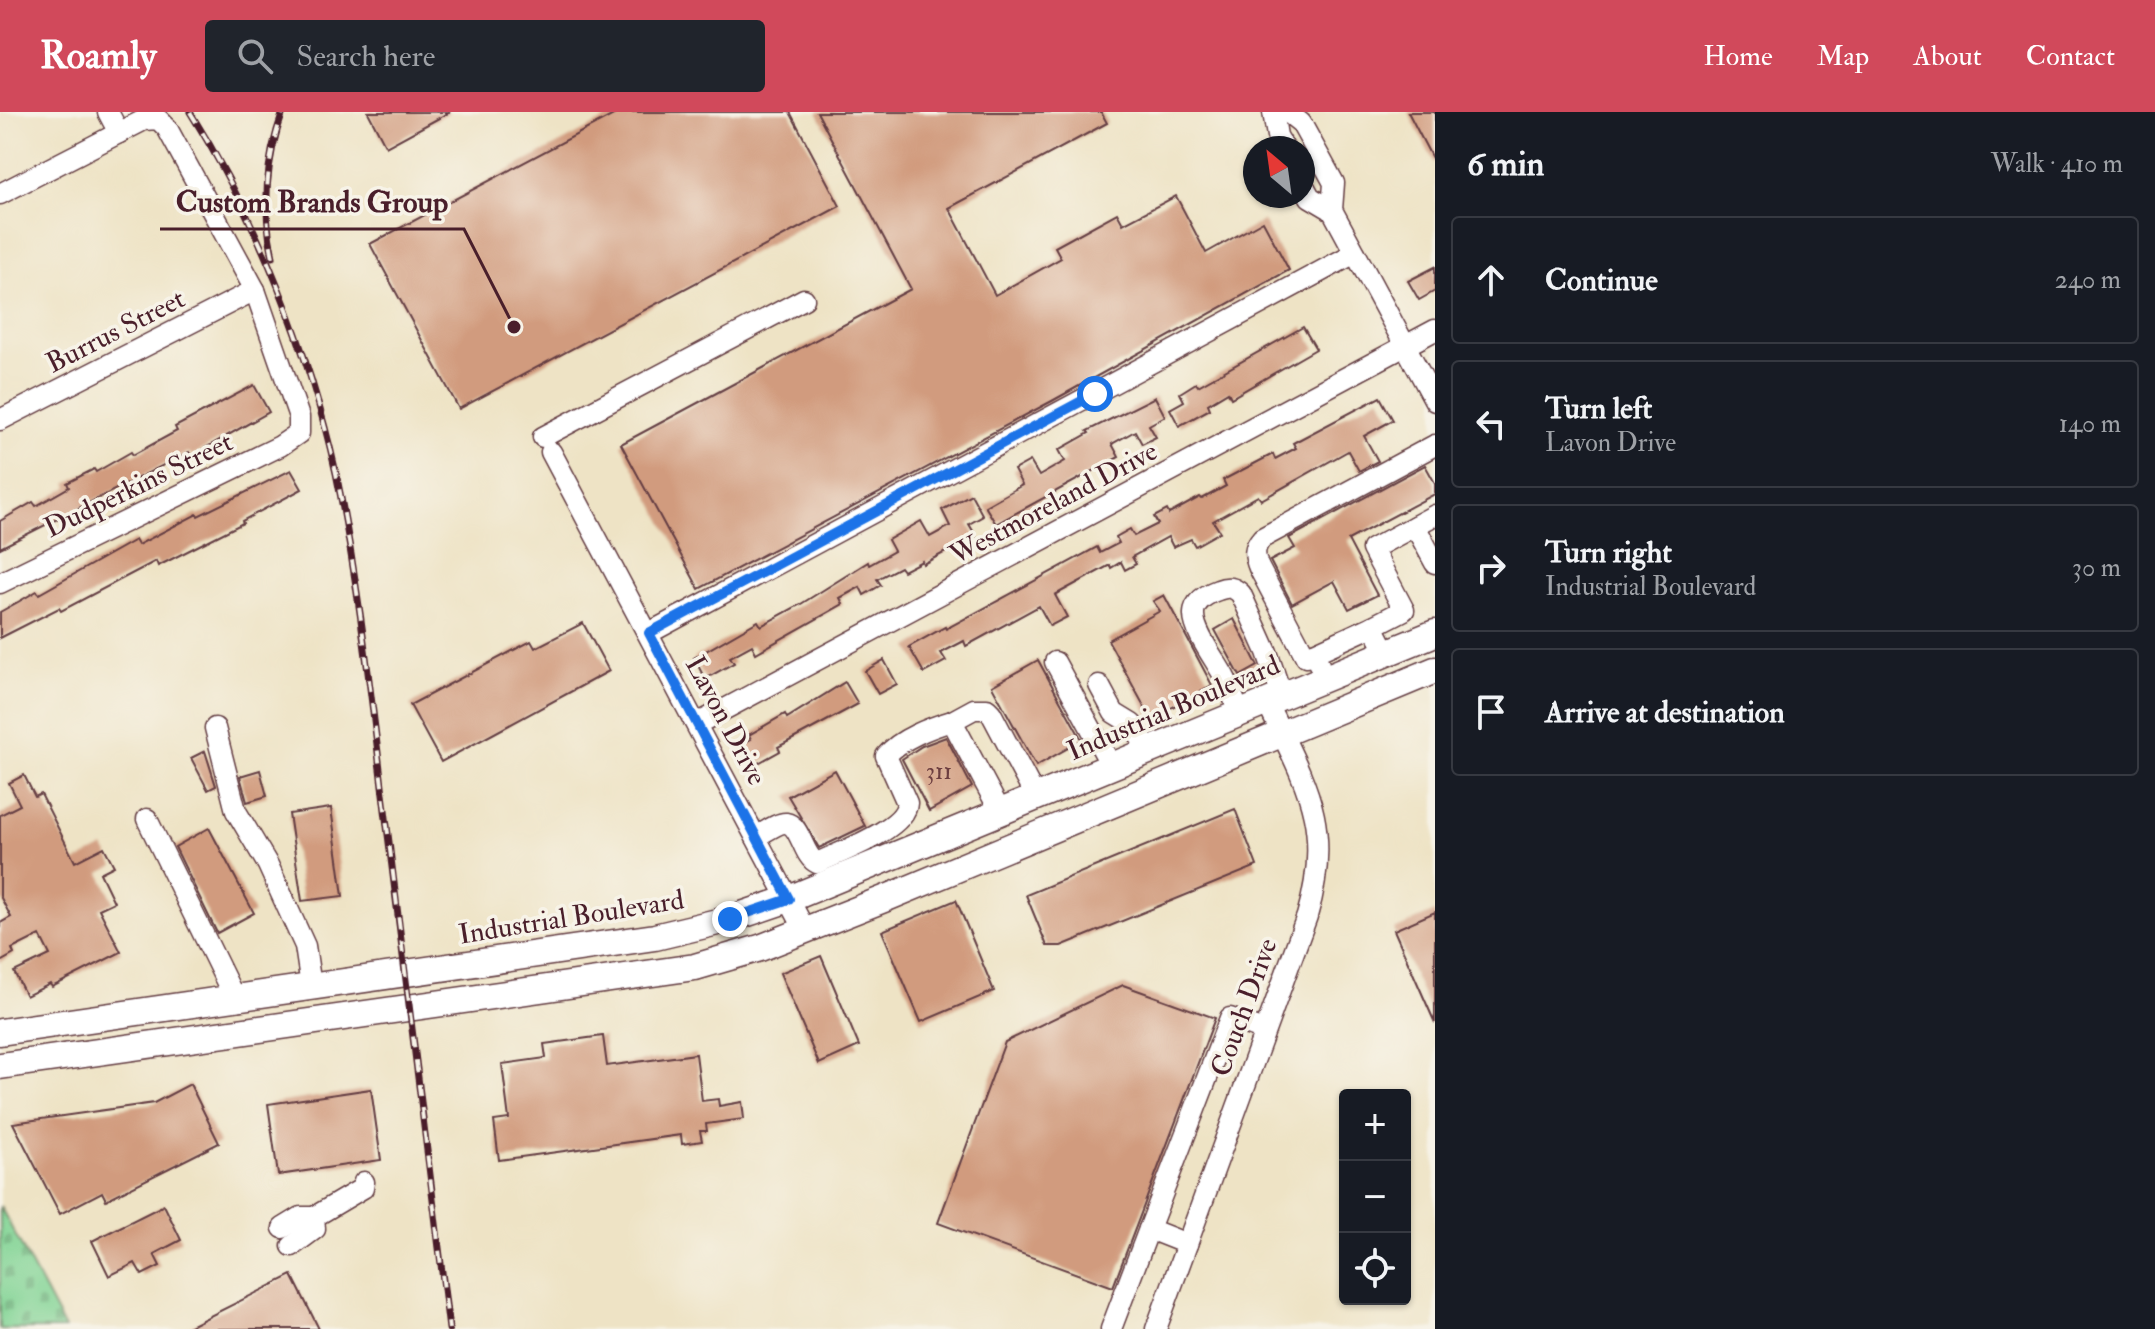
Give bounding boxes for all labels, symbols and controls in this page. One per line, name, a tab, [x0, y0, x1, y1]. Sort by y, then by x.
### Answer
search box	[205, 20, 765, 92]
text: Roamly	[40, 32, 157, 80]
icon: search	[233, 34, 277, 78]
text: Search here	[297, 38, 435, 75]
text: Home	[1703, 39, 1773, 74]
text: Map	[1817, 39, 1869, 74]
text: About	[1913, 39, 1982, 74]
text: Contact	[2026, 39, 2115, 74]
north arrow	[1243, 136, 1315, 208]
text: 6 min	[1467, 143, 1544, 186]
text: Walk · 410 m	[1991, 148, 2123, 180]
callout: Custom Brands Group	[160, 175, 464, 229]
text: Custom Brands Group	[176, 184, 448, 221]
icon: ahead	[1469, 258, 1513, 302]
text: Continue	[1545, 262, 1658, 299]
text: 240 m	[2055, 264, 2121, 296]
street label: Burrus Street	[40, 281, 191, 381]
route start	[1077, 376, 1113, 412]
text: Turn left	[1545, 390, 1652, 427]
icon: left	[1469, 402, 1513, 446]
text: 140 m	[2059, 408, 2121, 440]
street label: Dudperkins Street	[39, 425, 239, 546]
text: Lavon Drive	[1545, 427, 1676, 459]
street label: Westmoreland Drive	[943, 434, 1164, 573]
text: Turn right	[1545, 534, 1672, 571]
icon: right	[1469, 546, 1513, 590]
text: 30 m	[2072, 552, 2121, 584]
text: Industrial Boulevard	[1545, 571, 1756, 603]
street label: Industrial Boulevard	[1062, 648, 1285, 769]
street label: Lavon Drive	[677, 650, 774, 791]
icon: arrive	[1469, 690, 1513, 734]
text: Arrive at destination	[1545, 694, 1785, 731]
house number: 311	[926, 756, 952, 787]
street label: Industrial Boulevard	[456, 882, 687, 953]
route end	[712, 901, 748, 937]
street label: Couch Drive	[1203, 933, 1286, 1081]
map controls	[1339, 1089, 1411, 1305]
button: +	[1339, 1089, 1411, 1161]
button: −	[1339, 1161, 1411, 1233]
button: locate	[1339, 1233, 1411, 1305]

